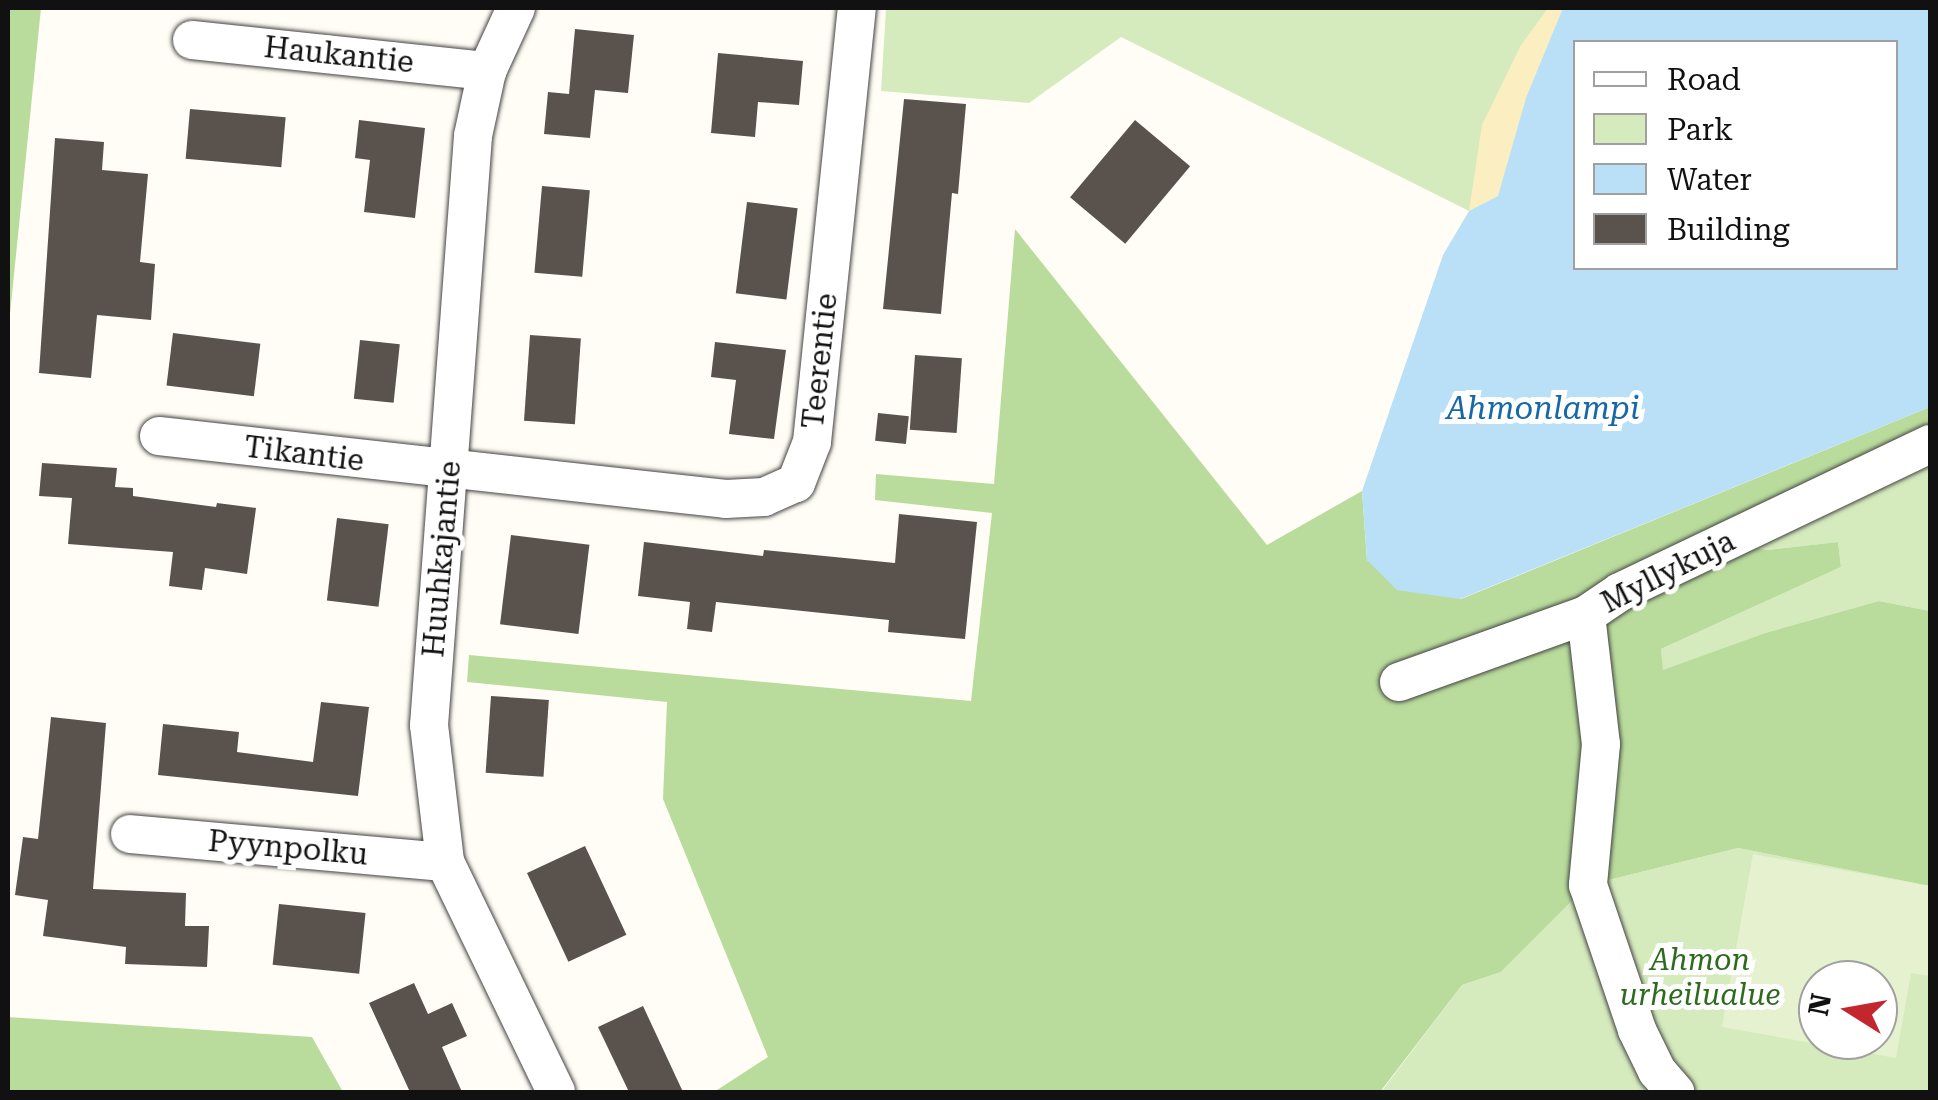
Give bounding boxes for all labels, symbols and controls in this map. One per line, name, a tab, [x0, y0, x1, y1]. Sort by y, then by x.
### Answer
street label: Haukantie	[262, 29, 416, 81]
legend	[1573, 40, 1898, 270]
text: Road	[1667, 62, 1741, 97]
text: Park	[1667, 112, 1733, 147]
text: Water	[1667, 162, 1752, 197]
text: Building	[1667, 212, 1790, 247]
street label: Teerentie	[795, 291, 845, 431]
water label: Ahmonlampi	[1446, 389, 1640, 427]
street label: Tikantie	[242, 429, 366, 479]
street label: Huuhkajantie	[415, 459, 469, 659]
street label: Myllykuja	[1595, 523, 1741, 621]
street label: Pyynpolku	[207, 823, 369, 873]
park label: Ahmon urheilualue	[1620, 942, 1780, 1012]
north arrow	[1798, 960, 1898, 1060]
text: N	[1802, 991, 1838, 1018]

